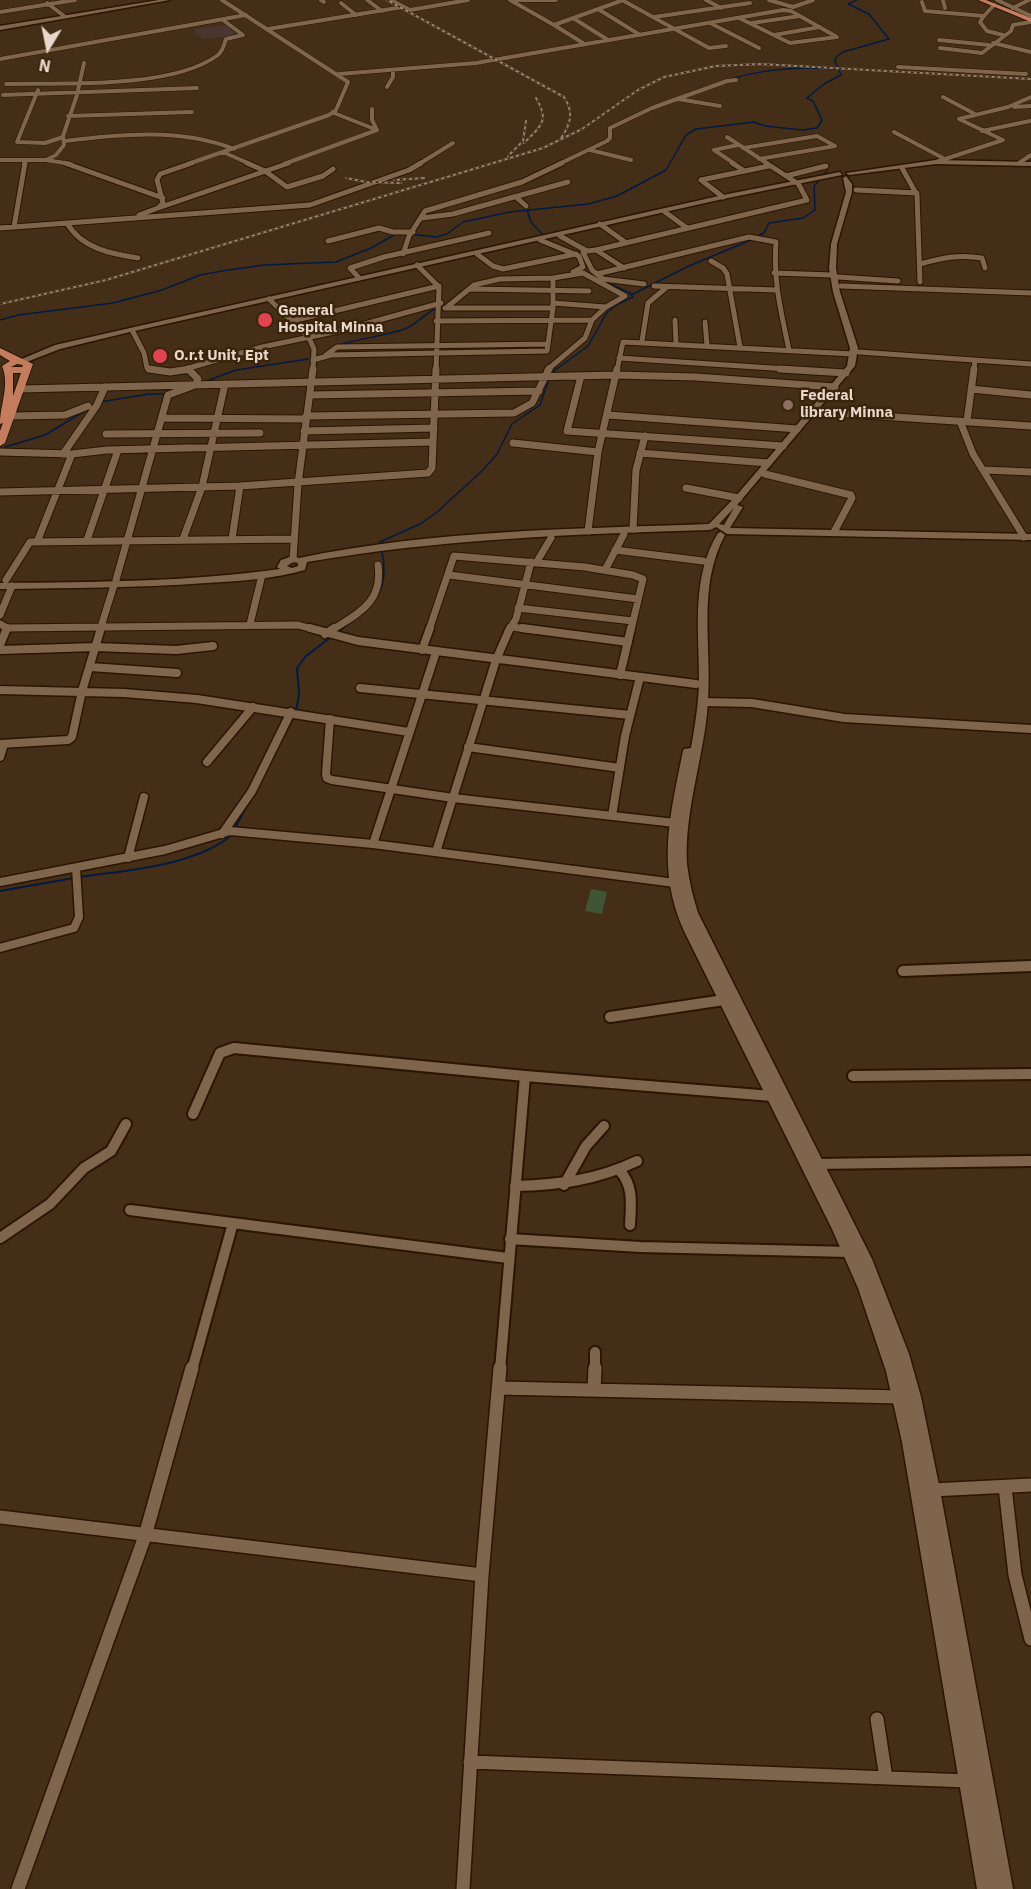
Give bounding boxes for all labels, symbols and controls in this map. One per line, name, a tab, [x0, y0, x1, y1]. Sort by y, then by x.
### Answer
north arrow	[18, 18, 78, 78]
text: N	[37, 55, 52, 77]
place label: General Hospital Minna	[278, 302, 384, 337]
marker: General Hospital Minna	[256, 311, 274, 329]
marker: O.r.t Unit, Ept	[151, 347, 169, 365]
place label: O.r.t Unit, Ept	[174, 347, 269, 365]
place label: Federal library Minna	[800, 387, 893, 422]
marker: Federal library Minna	[781, 398, 795, 412]

